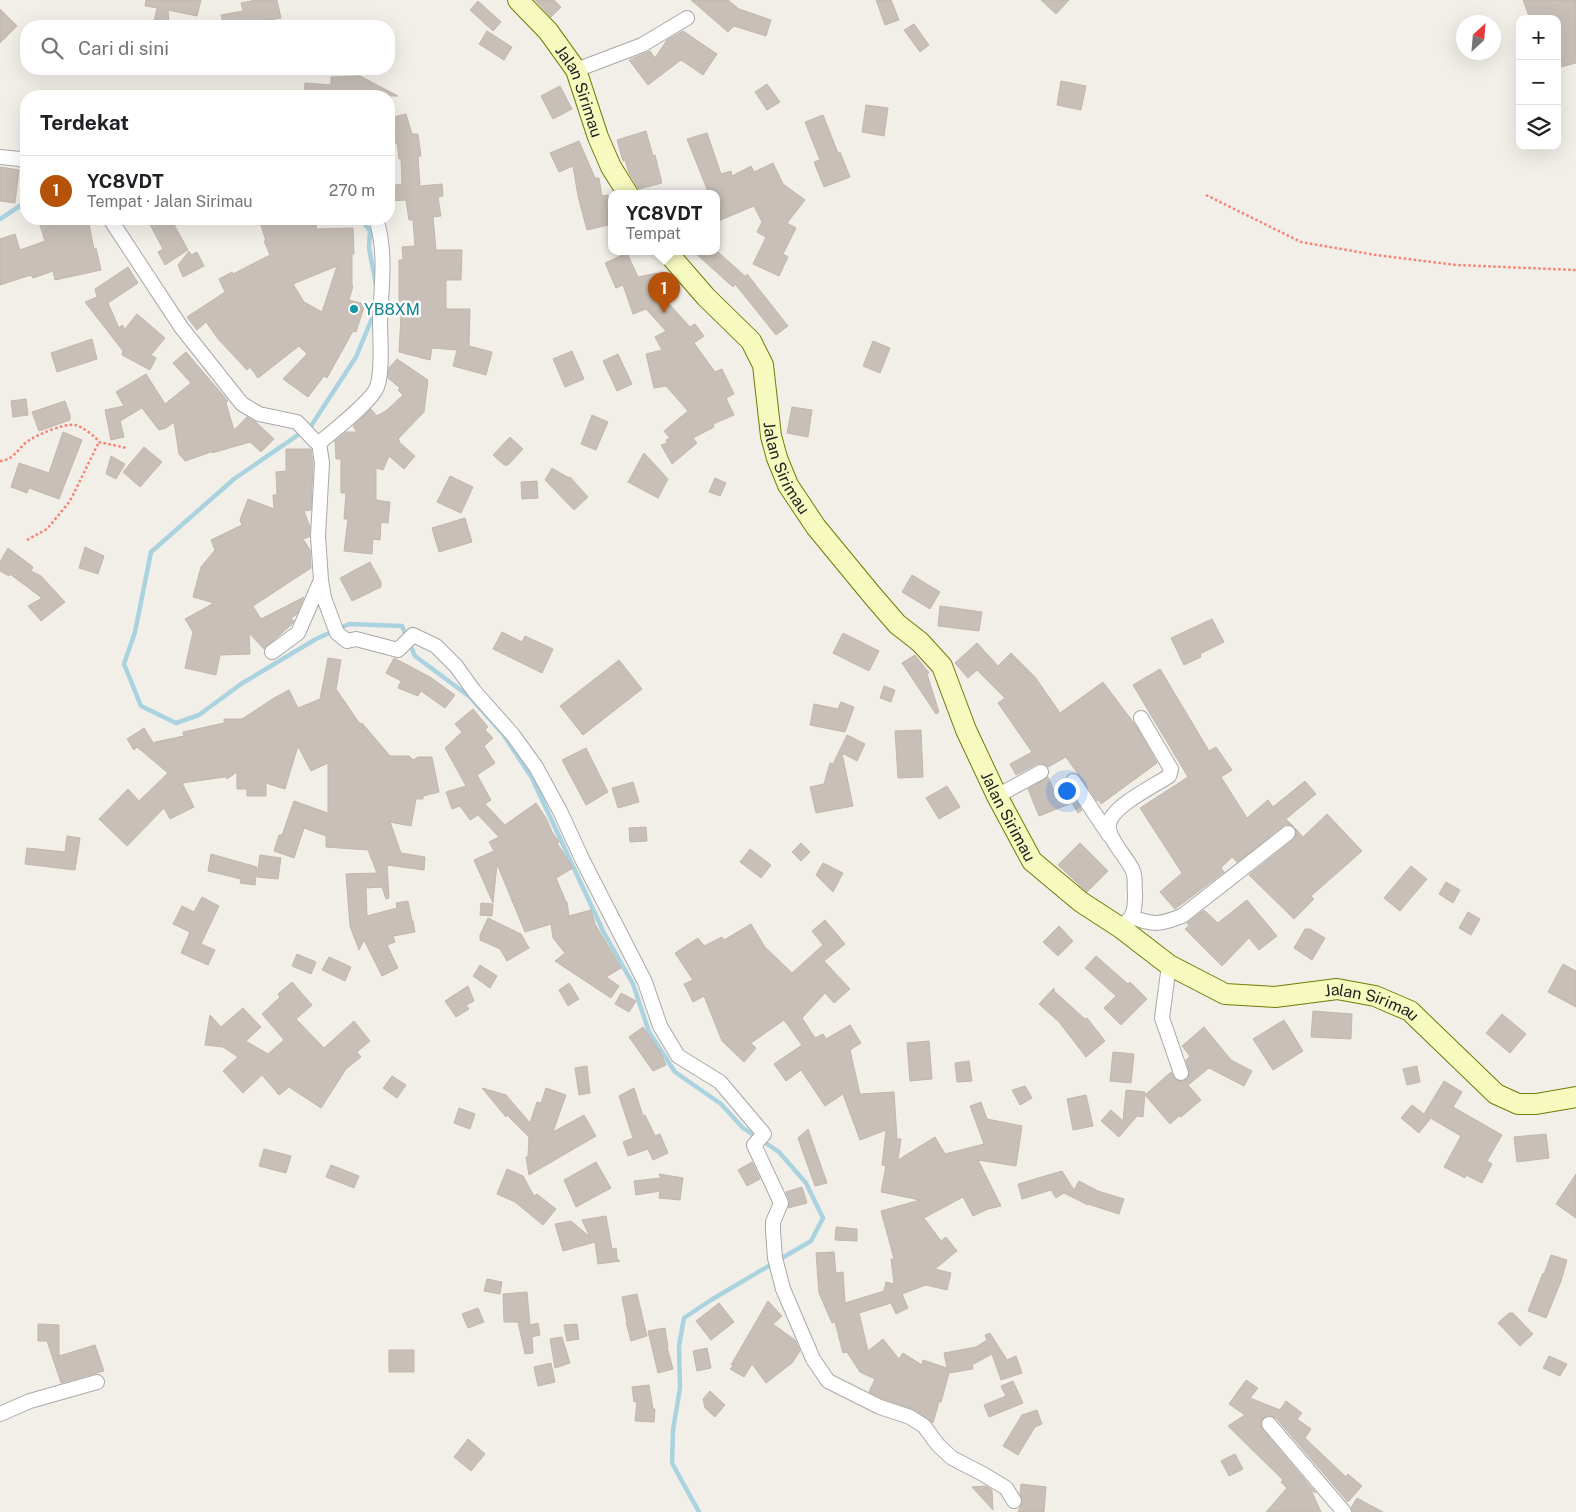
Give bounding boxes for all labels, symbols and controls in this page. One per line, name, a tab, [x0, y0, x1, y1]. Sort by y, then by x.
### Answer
north arrow	[1456, 15, 1501, 60]
map controls	[1516, 15, 1561, 150]
button: +	[1516, 15, 1561, 60]
search box	[20, 20, 395, 75]
icon: search	[38, 34, 66, 62]
text: Cari di sini	[78, 37, 169, 59]
street label: Jalan Sirimau	[551, 41, 606, 140]
button: −	[1516, 60, 1561, 105]
button: layers	[1516, 105, 1561, 150]
text: Terdekat	[40, 110, 129, 135]
text: YC8VDT	[87, 170, 164, 192]
text: 1	[53, 181, 59, 200]
text: 270 m	[329, 181, 375, 200]
popup	[608, 190, 720, 255]
text: Tempat · Jalan Sirimau	[87, 192, 253, 211]
text: YC8VDT	[626, 202, 702, 224]
text: Tempat	[626, 224, 681, 243]
pin: 1	[648, 272, 680, 313]
place label: YB8XM	[364, 300, 420, 319]
marker: YB8XM	[348, 303, 360, 315]
street label: Jalan Sirimau	[759, 421, 814, 518]
street label: Jalan Sirimau	[977, 769, 1039, 865]
your location	[1054, 778, 1080, 804]
street label: Jalan Sirimau	[1323, 980, 1423, 1025]

